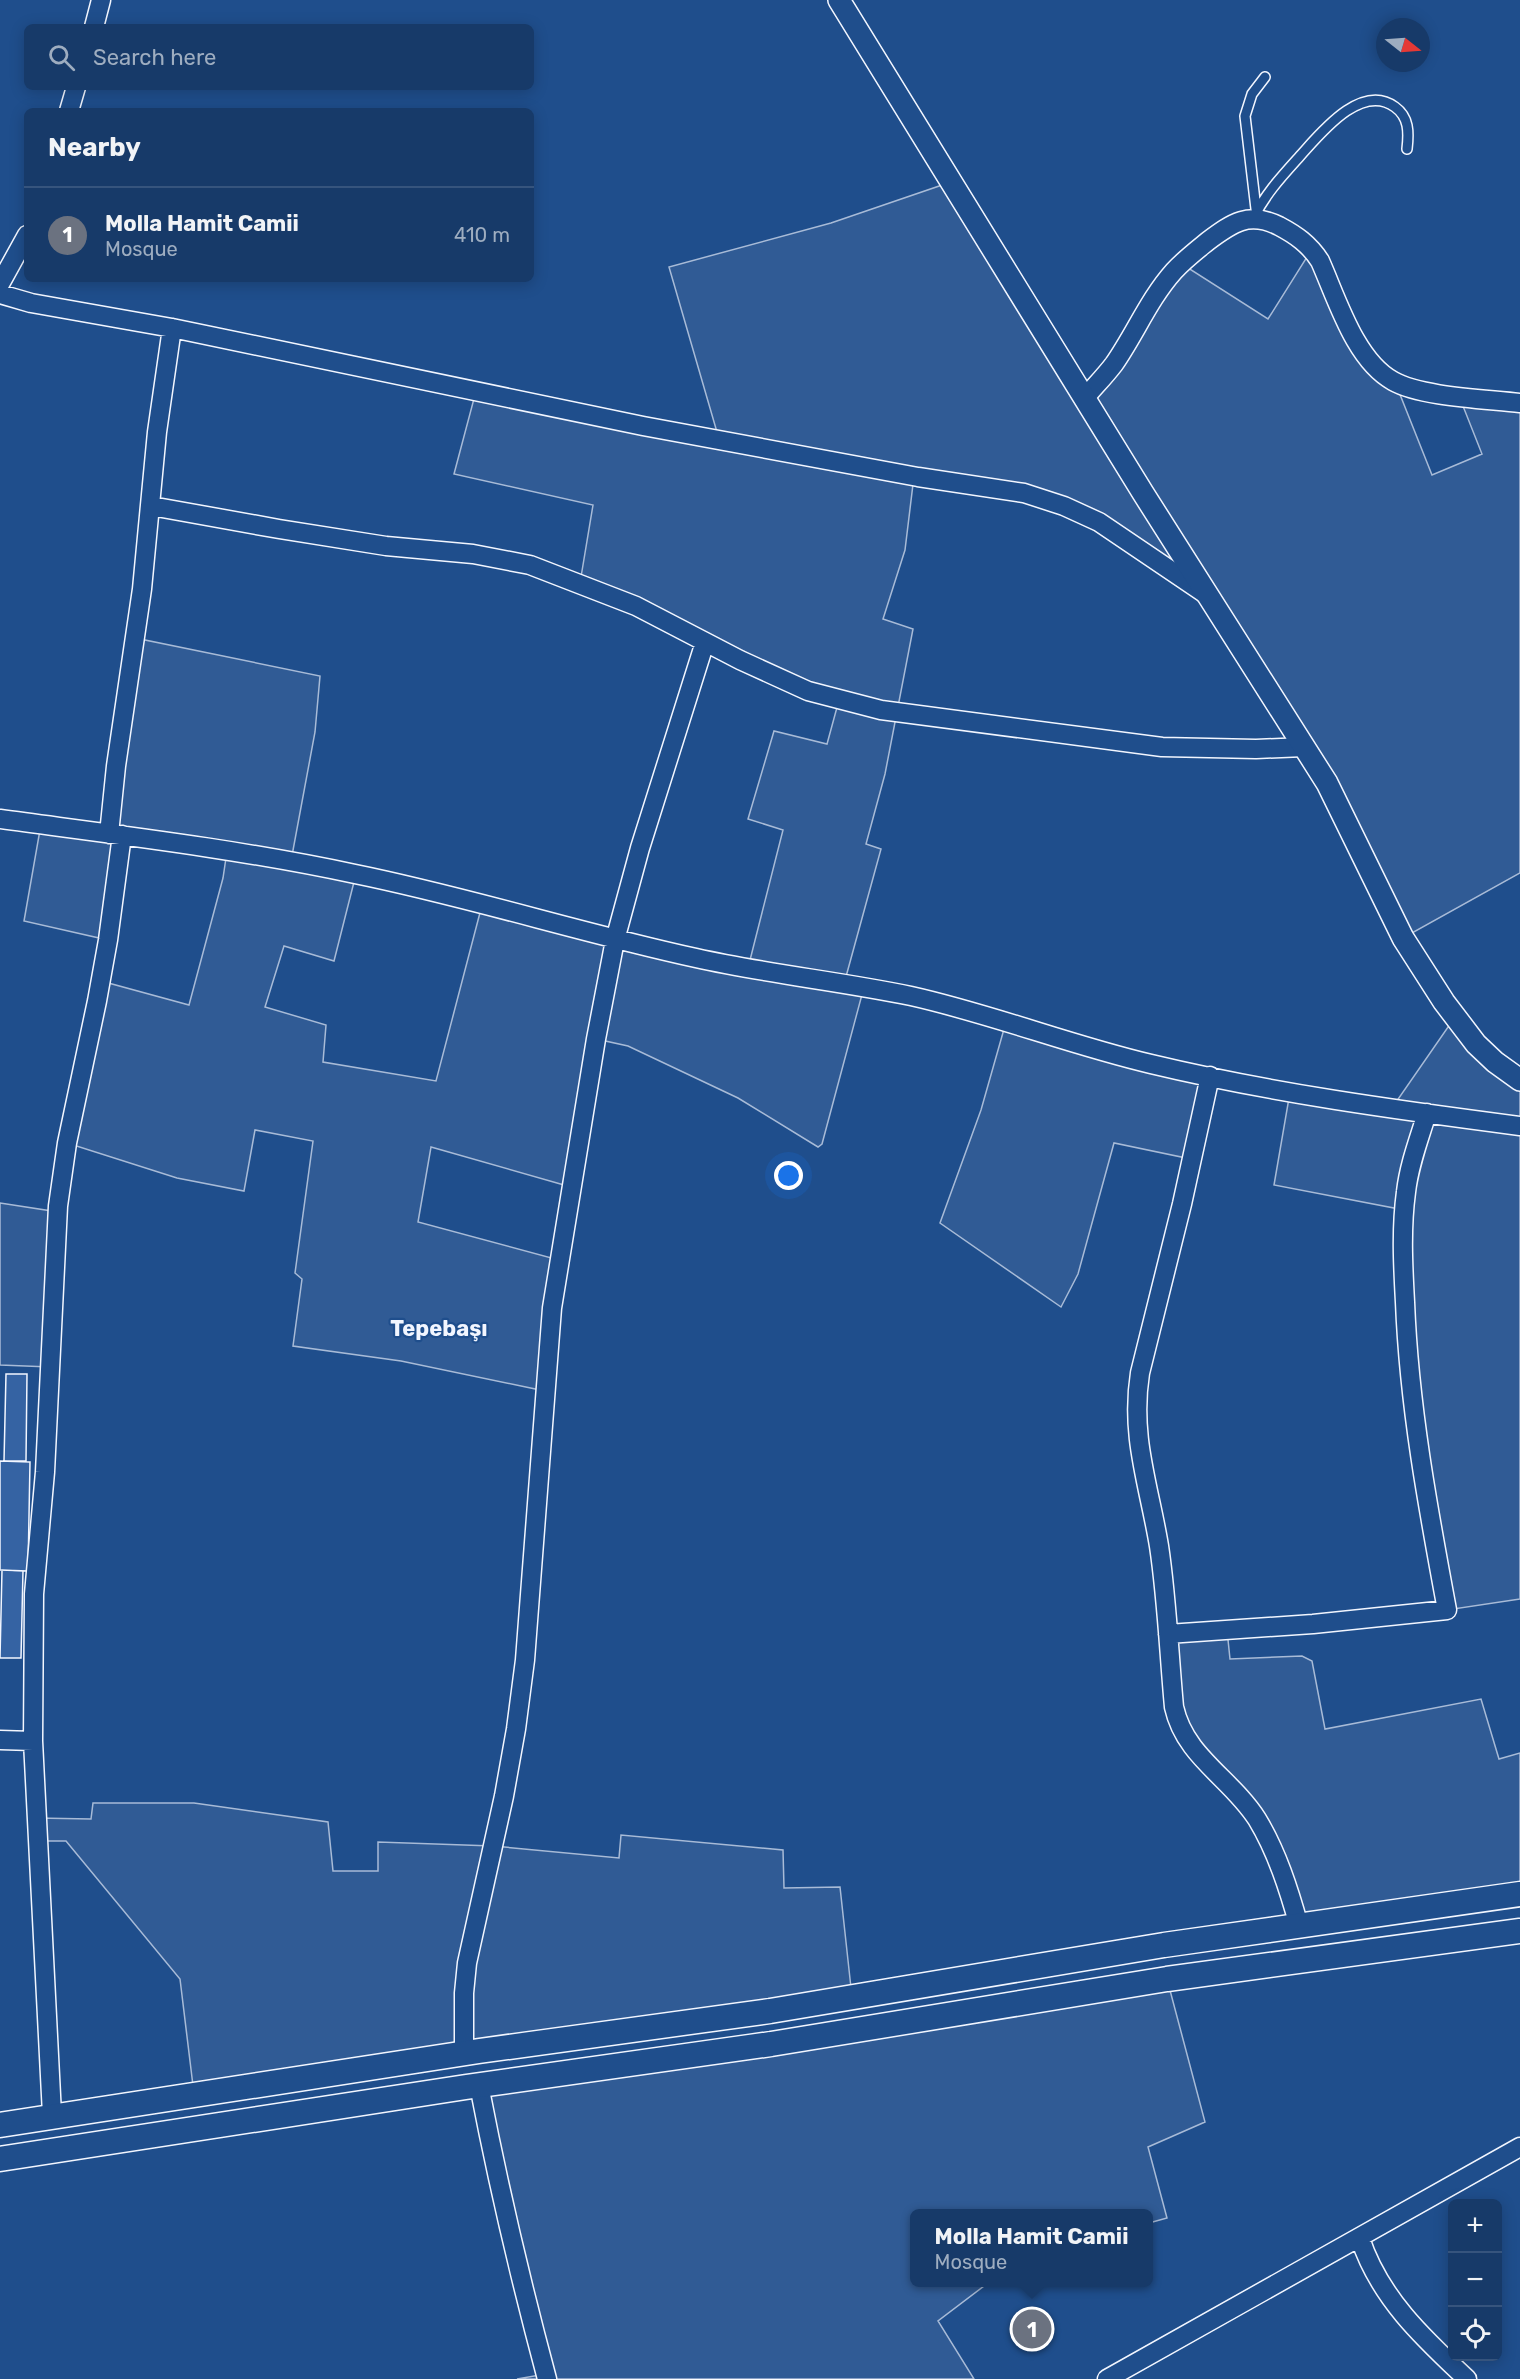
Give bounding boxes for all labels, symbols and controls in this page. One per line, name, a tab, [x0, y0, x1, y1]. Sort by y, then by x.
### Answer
north arrow	[1376, 18, 1430, 72]
search box	[24, 24, 534, 90]
icon: search	[45, 41, 78, 74]
text: Search here	[93, 44, 216, 71]
text: Nearby	[48, 132, 141, 163]
text: Molla Hamit Camii	[105, 210, 299, 237]
text: 1	[63, 223, 72, 247]
text: 410 m	[454, 223, 510, 247]
text: Mosque	[105, 237, 178, 261]
your location	[774, 1161, 803, 1190]
district label: Tepebaşı	[390, 1315, 488, 1342]
map controls	[1448, 2199, 1502, 2361]
button: +	[1448, 2199, 1502, 2253]
popup	[910, 2209, 1153, 2287]
text: Molla Hamit Camii	[935, 2223, 1128, 2250]
text: Mosque	[935, 2250, 1007, 2274]
button: −	[1448, 2253, 1502, 2307]
pin: 1	[1012, 2306, 1052, 2352]
button: locate	[1448, 2307, 1502, 2361]

